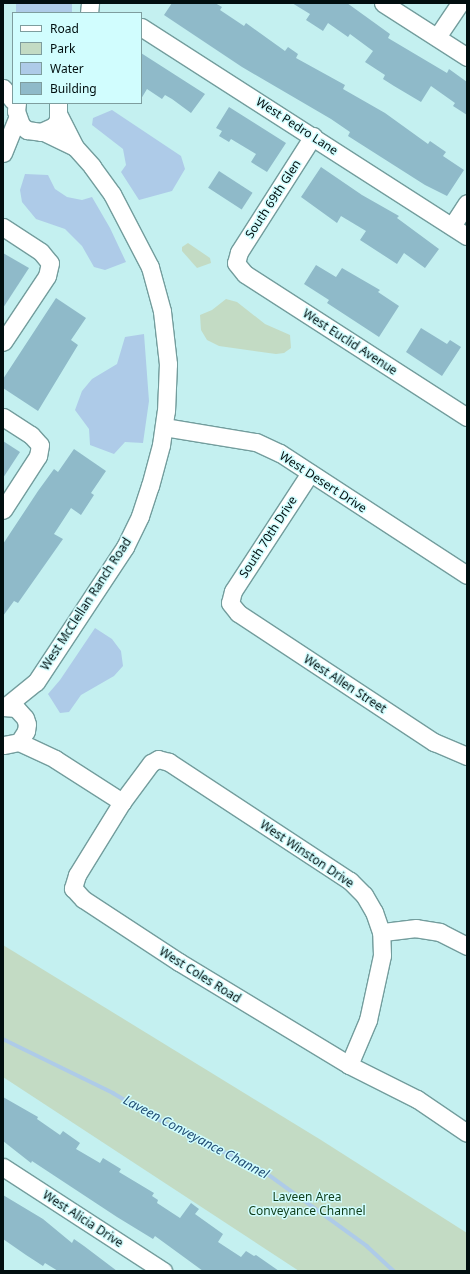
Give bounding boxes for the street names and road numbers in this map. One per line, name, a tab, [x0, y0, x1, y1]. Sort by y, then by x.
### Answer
street label: West Pedro Lane	[253, 94, 341, 158]
street label: South 69th Glen	[242, 157, 304, 241]
street label: West Euclid Avenue	[300, 306, 400, 378]
street label: West Desert Drive	[277, 448, 369, 516]
street label: South 70th Drive	[236, 493, 300, 581]
street label: West McClellan Ranch Road	[38, 535, 134, 673]
street label: West Allen Street	[301, 652, 389, 716]
street label: West Winston Drive	[257, 817, 357, 891]
street label: West Coles Road	[157, 944, 243, 1006]
street label: West Alicia Drive	[40, 1188, 126, 1250]

